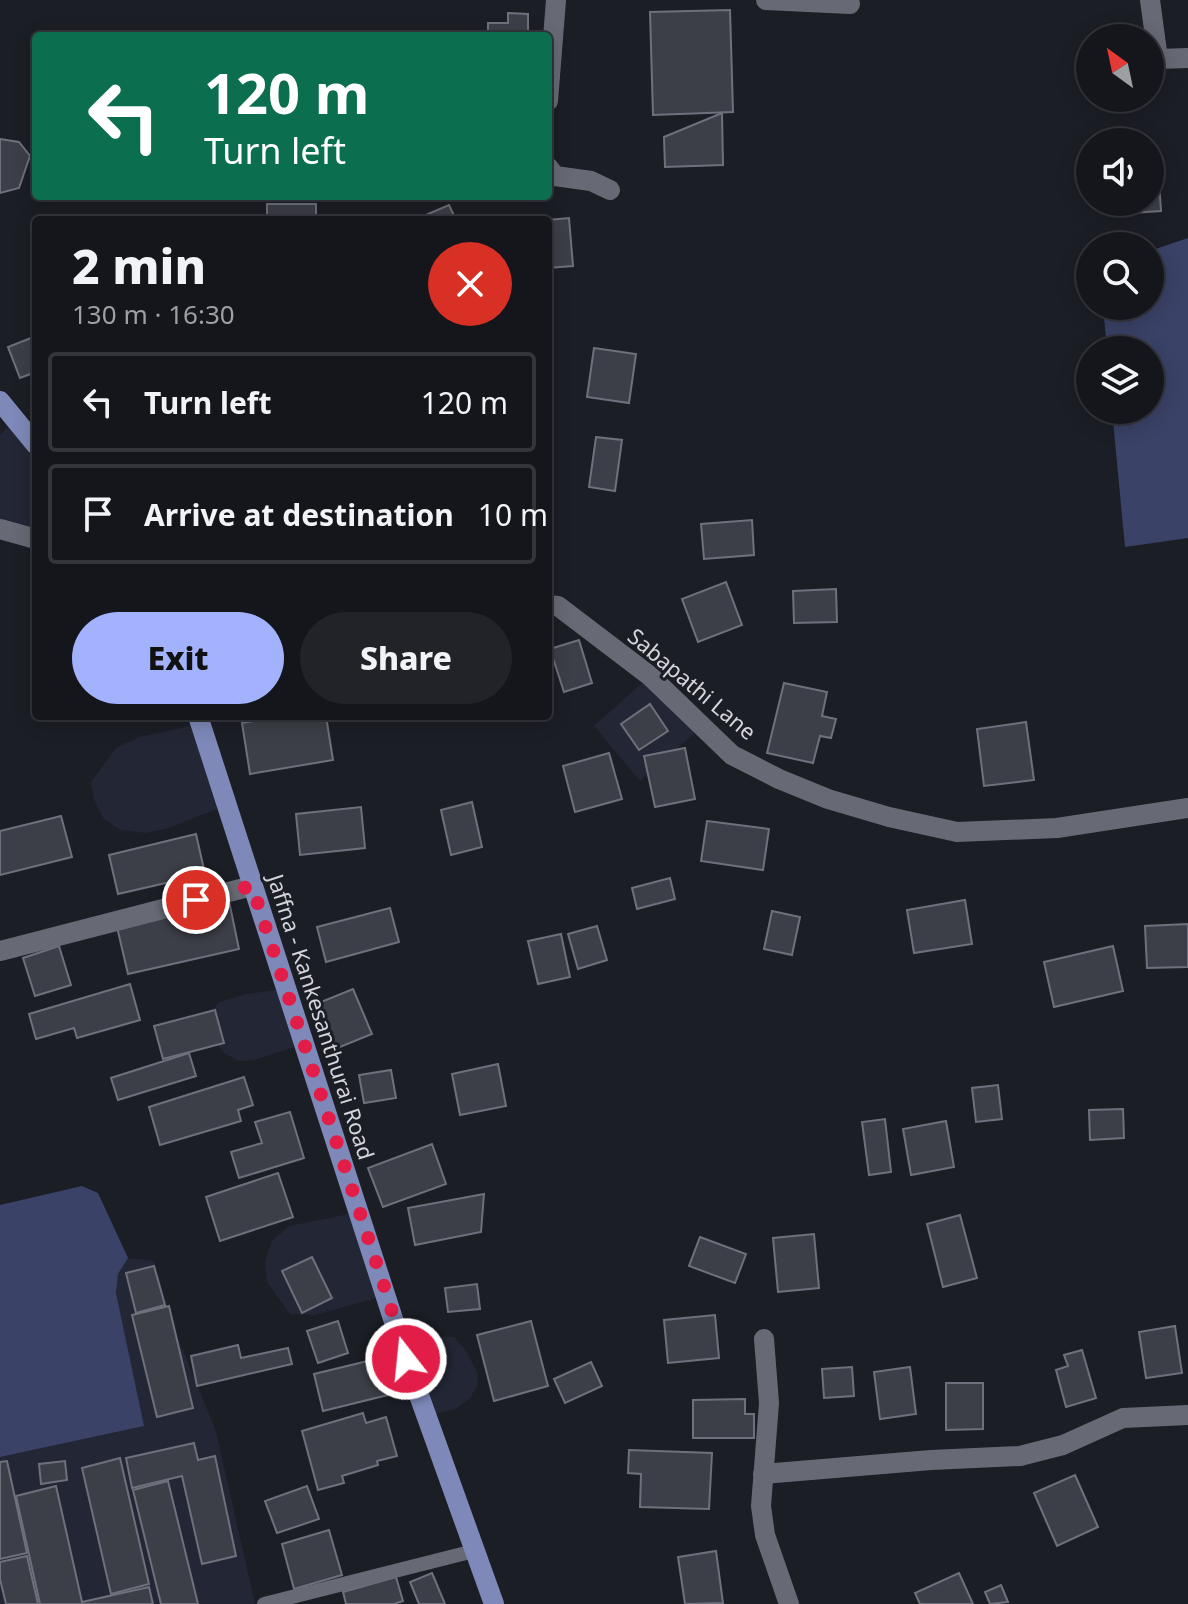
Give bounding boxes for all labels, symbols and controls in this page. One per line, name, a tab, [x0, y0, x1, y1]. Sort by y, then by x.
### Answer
north arrow	[1076, 24, 1164, 112]
map controls	[1076, 24, 1164, 424]
text: 120 m	[204, 54, 369, 130]
icon: left	[72, 64, 176, 168]
text: Turn left	[204, 126, 346, 175]
button: sound	[1076, 128, 1164, 216]
button: search	[1076, 232, 1164, 320]
text: 2 min	[72, 233, 206, 298]
button: close	[428, 242, 512, 326]
text: 130 m · 16:30	[72, 296, 235, 332]
button: layers	[1076, 336, 1164, 424]
icon: left	[76, 380, 120, 424]
text: Turn left	[144, 382, 272, 423]
text: 120 m	[421, 382, 508, 423]
icon: arrive	[76, 492, 120, 536]
text: Arrive at destination	[144, 494, 454, 535]
text: 10 m	[478, 494, 548, 535]
button: Exit	[72, 612, 284, 704]
button: Share	[300, 612, 512, 704]
street label: Sabapathi Lane	[622, 621, 763, 746]
pin	[162, 866, 230, 934]
street label: Jaffna - Kankesanthurai Road	[261, 868, 382, 1163]
icon: arrive	[174, 878, 218, 922]
position arrow	[364, 1317, 448, 1401]

